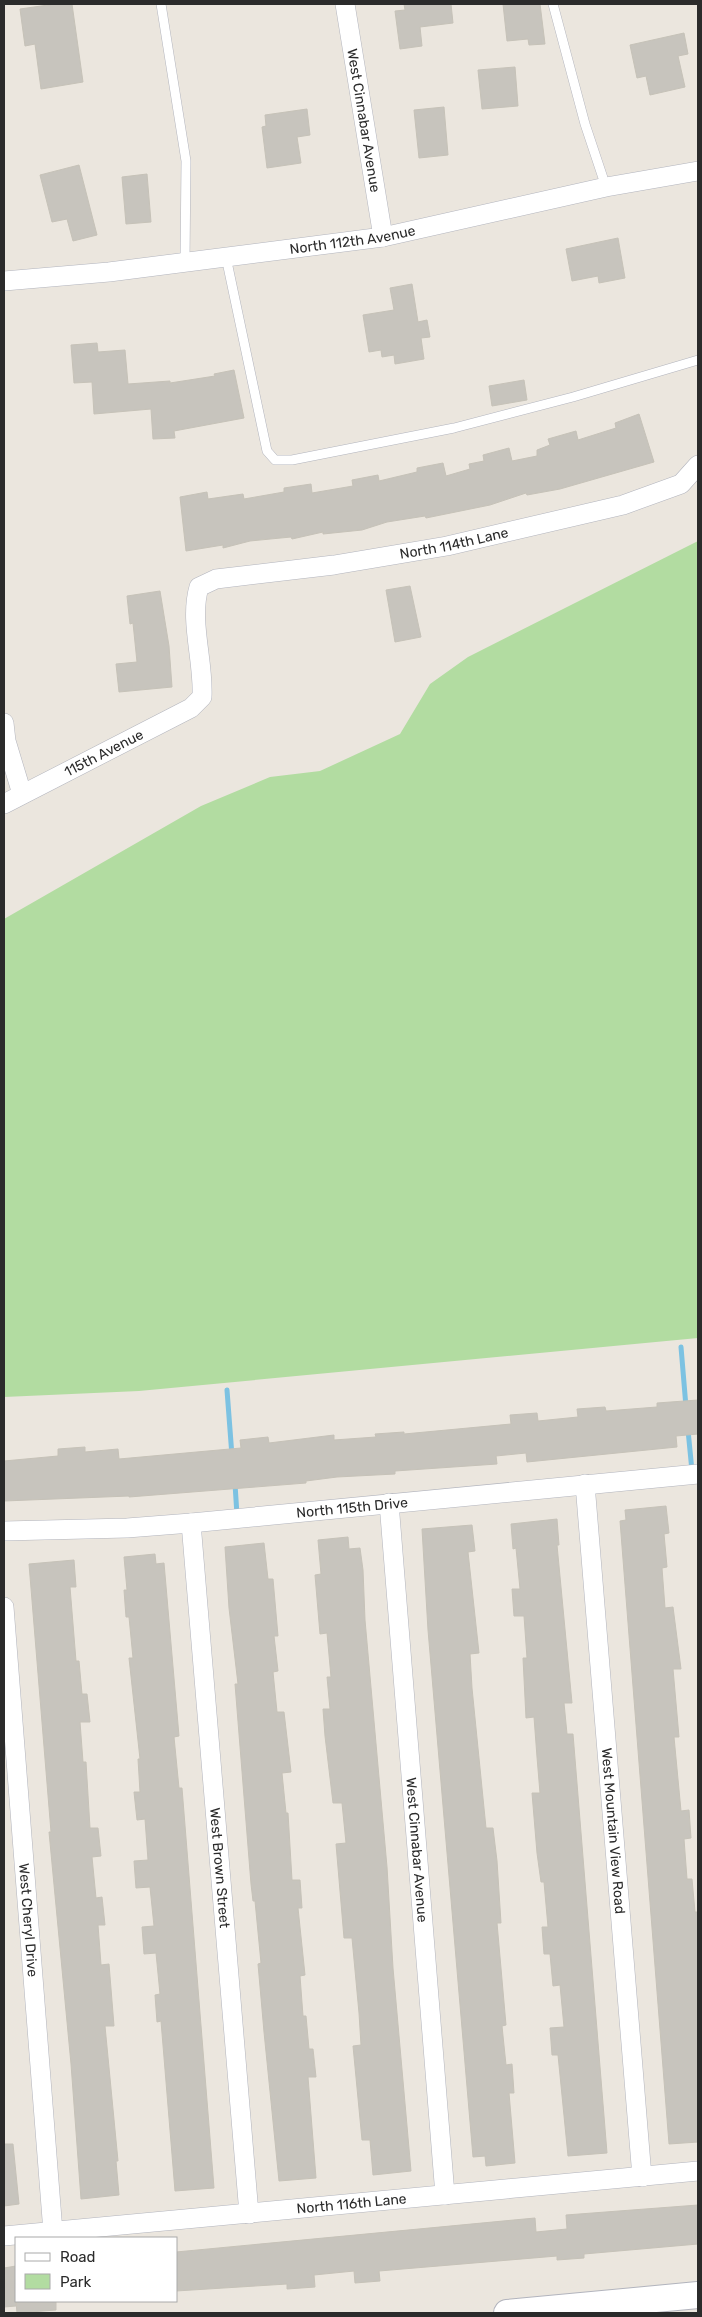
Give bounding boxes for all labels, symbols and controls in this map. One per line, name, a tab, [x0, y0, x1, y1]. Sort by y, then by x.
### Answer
street label: West Cinnabar Avenue	[343, 47, 384, 194]
street label: North 112th Avenue	[289, 222, 417, 258]
street label: North 114th Lane	[398, 524, 510, 563]
street label: 115th Avenue	[62, 726, 146, 781]
street label: North 115th Drive	[295, 1494, 409, 1522]
street label: West Mountain View Road	[598, 1747, 628, 1915]
street label: West Cinnabar Avenue	[402, 1777, 431, 1923]
street label: West Brown Street	[206, 1807, 233, 1929]
street label: West Cheryl Drive	[15, 1863, 41, 1978]
street label: North 116th Lane	[296, 2190, 407, 2218]
legend	[15, 2237, 178, 2302]
text: Road	[60, 2248, 96, 2266]
text: Park	[60, 2273, 91, 2291]

